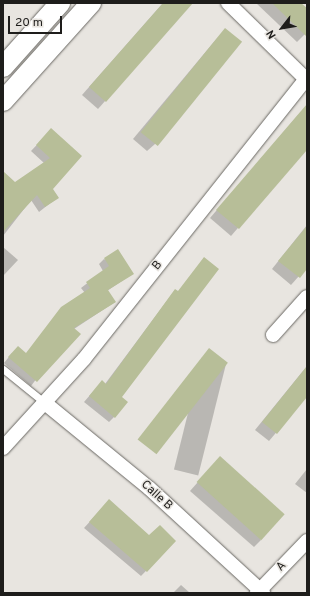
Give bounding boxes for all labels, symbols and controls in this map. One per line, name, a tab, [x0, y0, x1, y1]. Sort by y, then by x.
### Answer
scale bar	[10, 8, 64, 34]
north arrow	[262, 8, 302, 48]
text: 20 m	[15, 15, 43, 31]
text: N	[264, 27, 280, 41]
street label: B	[150, 258, 166, 274]
street label: Calle B	[137, 478, 175, 514]
street label: A	[274, 559, 290, 575]

